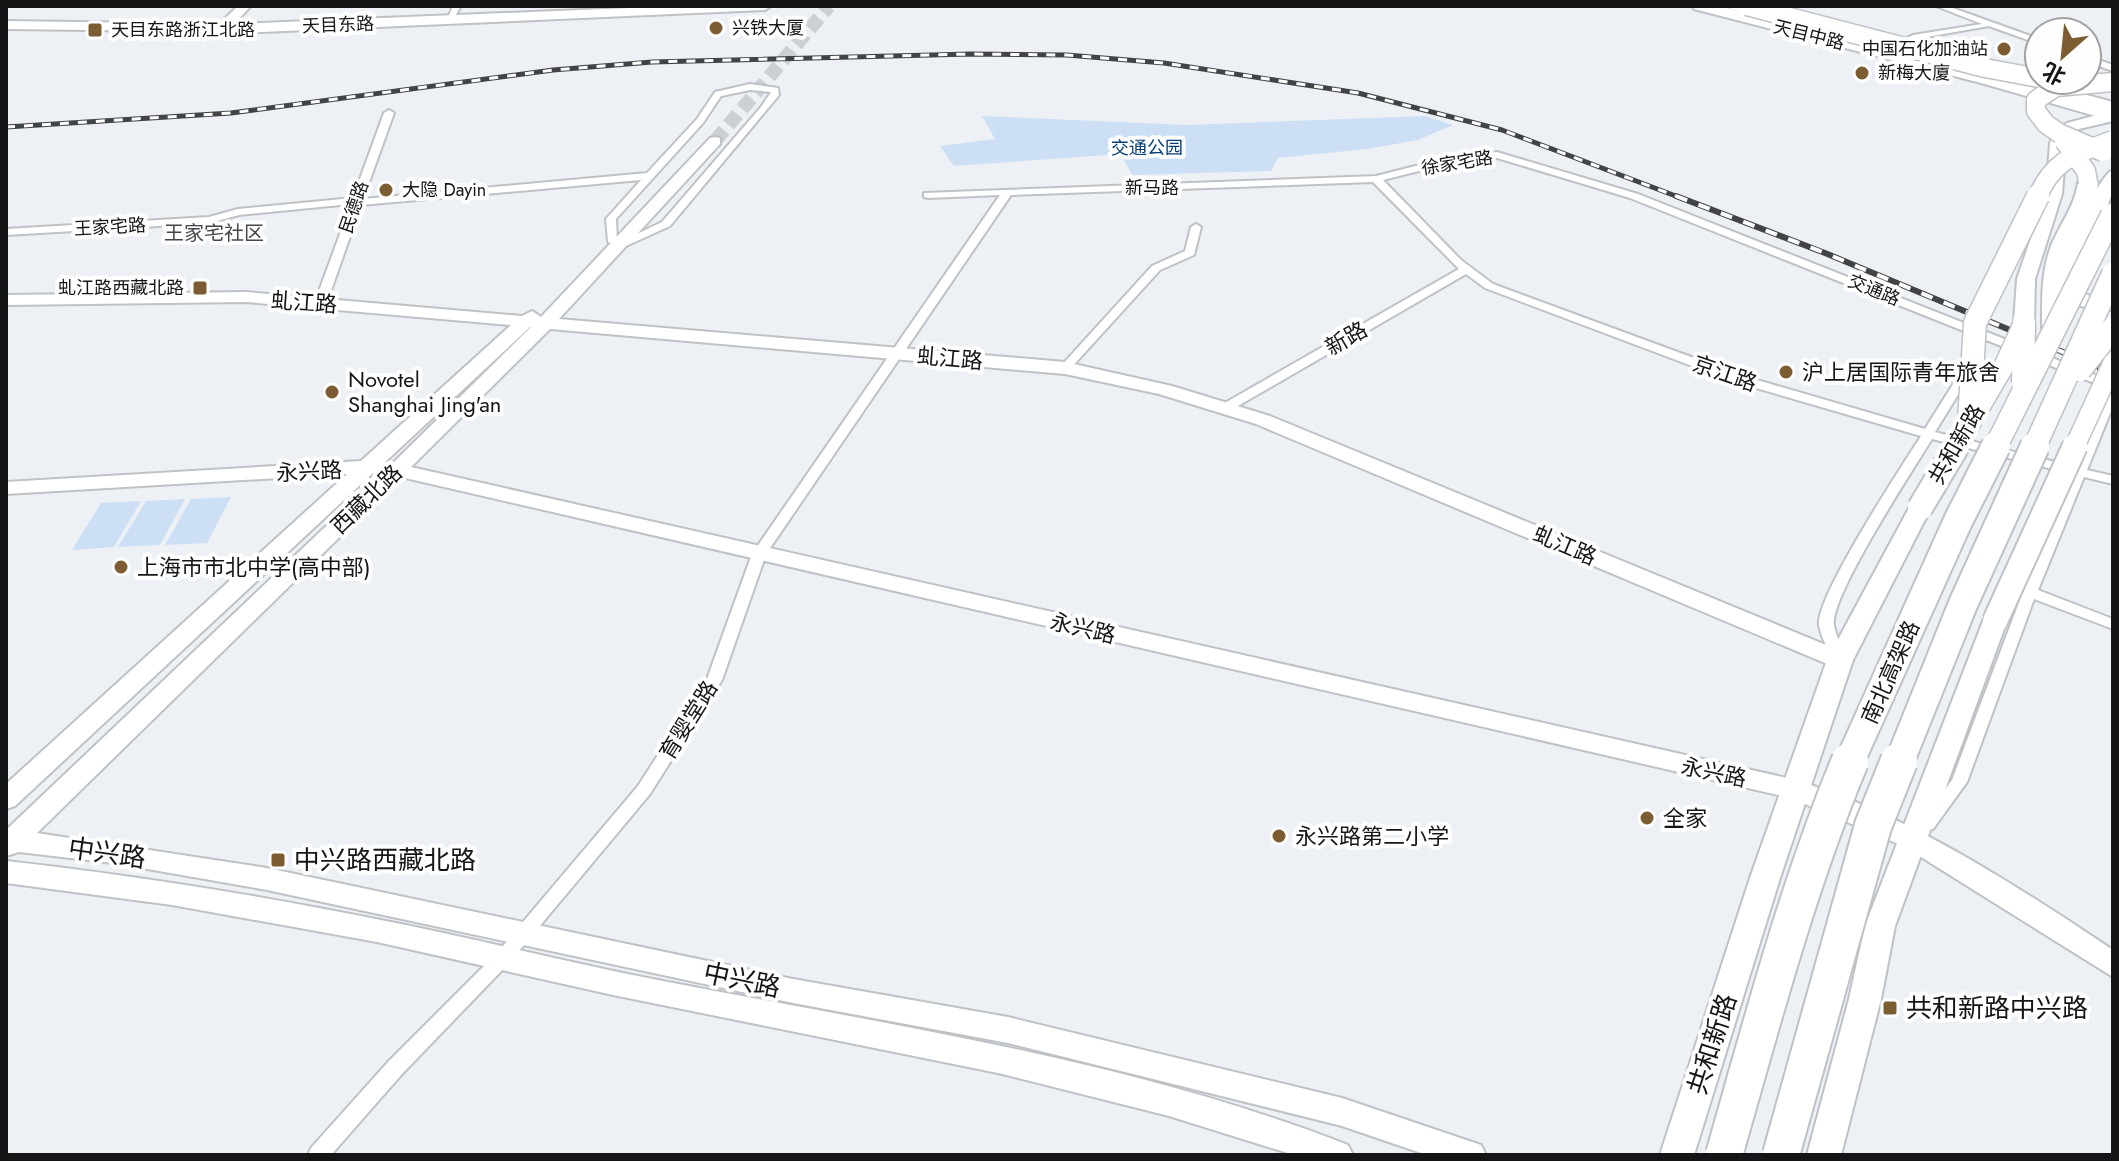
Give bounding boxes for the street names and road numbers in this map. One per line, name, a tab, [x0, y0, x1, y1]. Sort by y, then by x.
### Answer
street label: 天目东路	[302, 11, 374, 39]
street label: 天目中路	[1771, 14, 1847, 56]
street label: 徐家宅路	[1419, 145, 1495, 181]
street label: 新马路	[1125, 175, 1179, 201]
street label: 民德路	[333, 177, 375, 237]
street label: 王家宅路	[73, 212, 147, 242]
street label: 交通路	[1844, 268, 1904, 312]
street label: 虬江路	[270, 284, 338, 320]
street label: 新路	[1319, 313, 1373, 363]
street label: 虬江路	[916, 339, 984, 377]
street label: 京江路	[1689, 347, 1761, 399]
street label: 共和新路	[1920, 398, 1992, 490]
street label: 永兴路	[275, 453, 343, 489]
street label: 西藏北路	[323, 457, 409, 541]
street label: 虬江路	[1528, 517, 1602, 573]
street label: 永兴路	[1047, 605, 1119, 651]
street label: 南北高架路	[1853, 615, 1927, 729]
street label: 育婴堂路	[651, 674, 725, 766]
street label: 永兴路	[1678, 749, 1750, 795]
street label: 中兴路	[66, 829, 148, 877]
street label: 中兴路	[700, 953, 784, 1007]
street label: 共和新路	[1678, 989, 1746, 1099]

